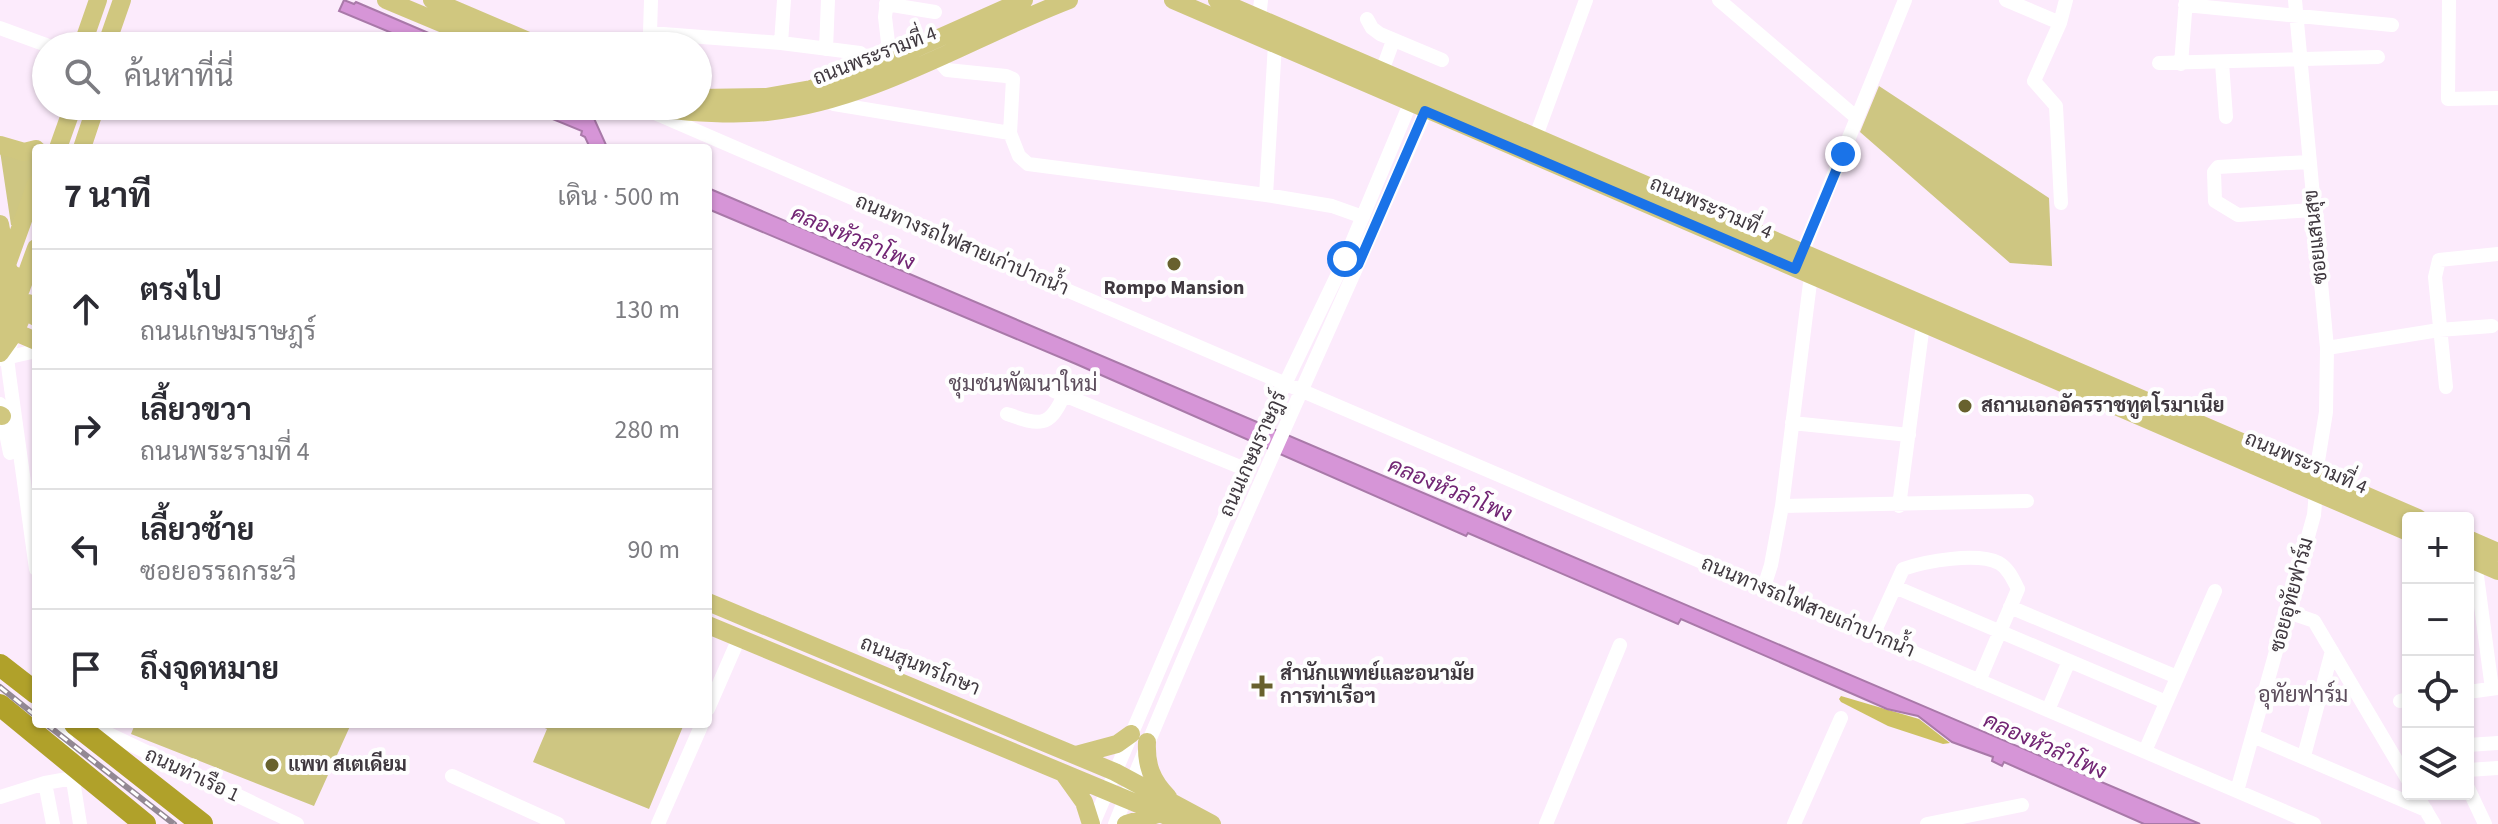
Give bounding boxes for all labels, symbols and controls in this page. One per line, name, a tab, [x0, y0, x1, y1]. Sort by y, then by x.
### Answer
street label: ถนนพระรามที่ 4	[808, 16, 941, 92]
search box	[32, 32, 712, 120]
icon: search	[60, 54, 104, 98]
text: ค้นหาที่นี่	[124, 55, 234, 98]
route end	[1825, 136, 1861, 172]
street label: ถนนพระรามที่ 4	[1645, 166, 1778, 246]
text: 7 นาที	[64, 172, 151, 221]
text: เดิน · 500 m	[558, 178, 680, 215]
street label: ถนนทางรถไฟสายเก่าปากน้ำ	[851, 183, 1075, 303]
street label: ซอยแสนสุข	[2297, 188, 2335, 286]
water label: คลองหัวลำโพง	[786, 198, 920, 278]
route start	[1327, 241, 1363, 277]
marker: Rompo Mansion	[1165, 255, 1183, 273]
text: ตรงไป	[140, 269, 222, 312]
place label: Rompo Mansion	[1104, 274, 1245, 302]
icon: ahead	[64, 287, 108, 331]
text: 130 m	[614, 291, 680, 328]
text: ถนนเกษมราษฎร์	[140, 313, 316, 350]
district label: ชุมชนพัฒนาใหม่	[949, 368, 1097, 400]
street label: ถนนเกษมราษฎร์	[1212, 386, 1293, 522]
text: เลี้ยวขวา	[140, 389, 252, 432]
place label: สถานเอกอัครราชทูตโรมาเนีย	[1981, 391, 2225, 420]
marker: สถานเอกอัครราชทูตโรมาเนีย	[1956, 397, 1974, 415]
icon: right	[64, 407, 108, 451]
text: 280 m	[614, 411, 680, 448]
street label: ถนนพระรามที่ 4	[2240, 421, 2373, 501]
text: ถนนพระรามที่ 4	[140, 433, 310, 470]
water label: คลองหัวลำโพง	[1383, 450, 1517, 530]
text: เลี้ยวซ้าย	[140, 509, 254, 552]
map controls	[2402, 512, 2474, 800]
button: +	[2402, 512, 2474, 584]
icon: left	[64, 527, 108, 571]
text: 90 m	[627, 531, 680, 568]
street label: ซอยอุทัยฟาร์ม	[2262, 534, 2321, 656]
street label: ถนนทางรถไฟสายเก่าปากน้ำ	[1697, 545, 1921, 665]
text: ซอยอรรถกระวี	[140, 553, 296, 590]
button: −	[2402, 584, 2474, 656]
street label: ถนนสุนทรโกษา	[856, 629, 984, 703]
icon: arrive	[64, 647, 108, 691]
text: ถึงจุดหมาย	[140, 648, 279, 691]
button: locate	[2402, 656, 2474, 728]
place label: สำนักแพทย์และอนามัย การท่าเรือฯ	[1280, 660, 1474, 711]
marker: สำนักแพทย์และอนามัย การท่าเรือฯ	[1251, 675, 1273, 697]
district label: อุทัยฟาร์ม	[2258, 679, 2348, 711]
water label: คลองหัวลำโพง	[1978, 705, 2112, 787]
button: layers	[2402, 728, 2474, 800]
street label: ถนนท่าเรือ 1	[140, 740, 244, 809]
place label: แพท สเตเดียม	[288, 751, 407, 779]
marker: แพท สเตเดียม	[263, 756, 281, 774]

